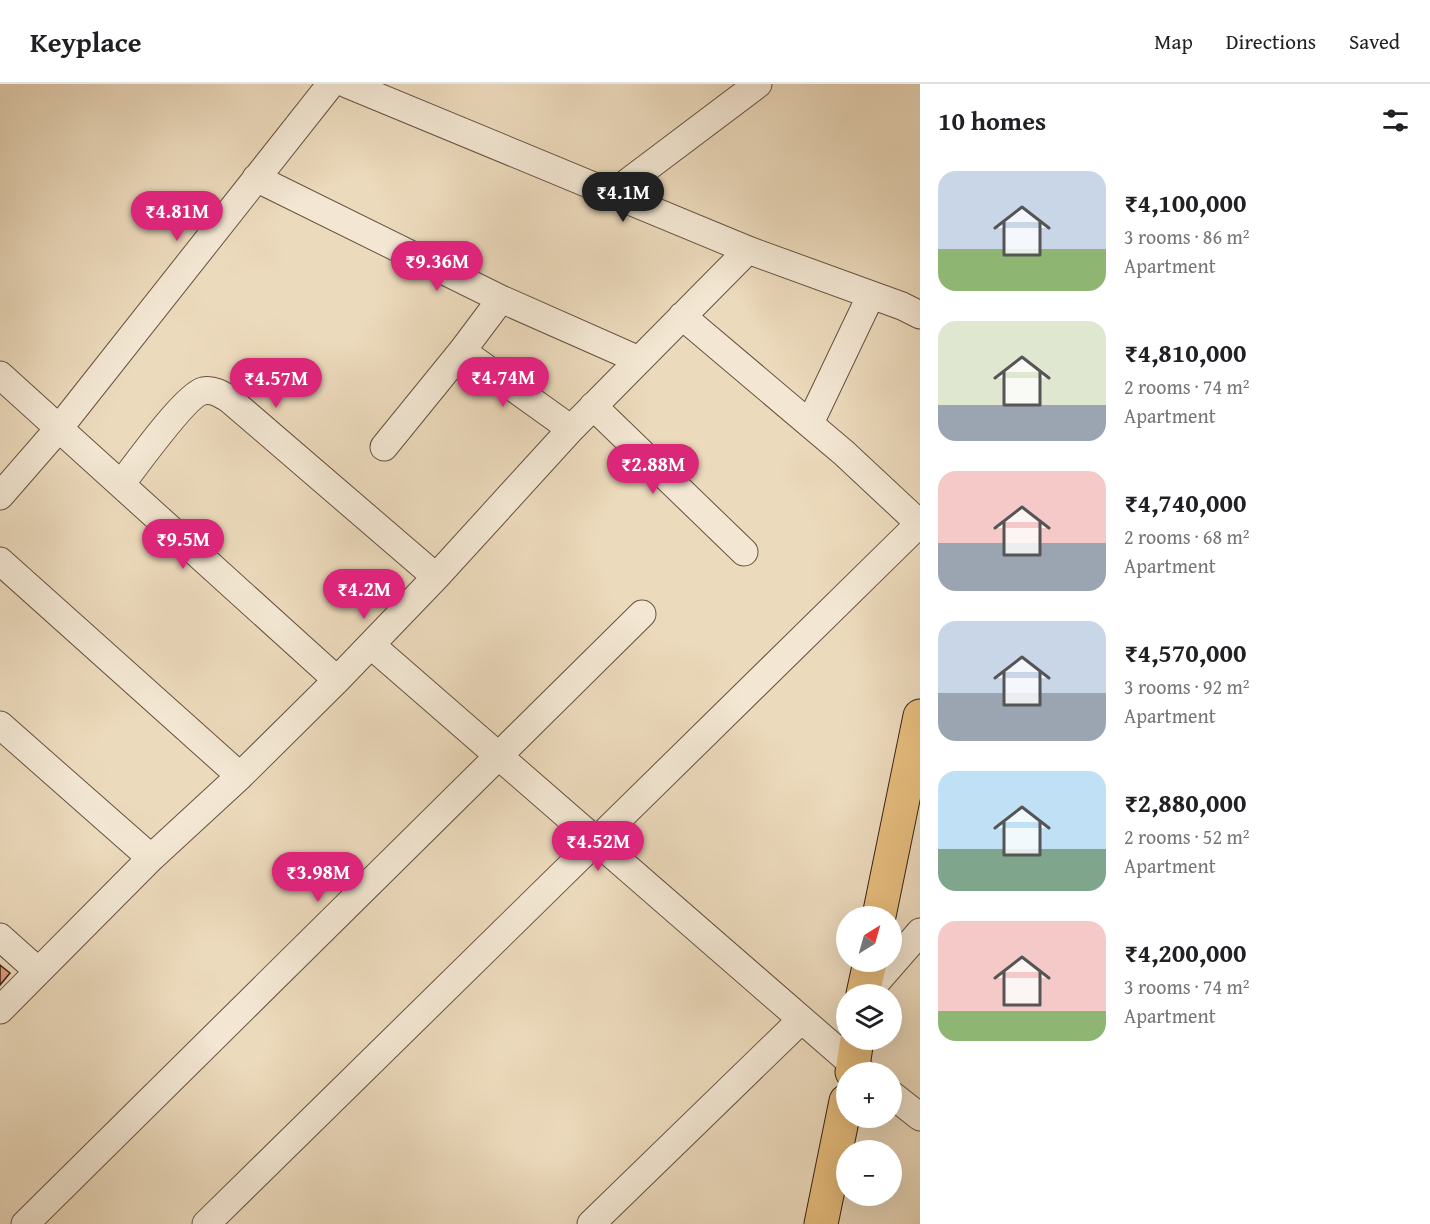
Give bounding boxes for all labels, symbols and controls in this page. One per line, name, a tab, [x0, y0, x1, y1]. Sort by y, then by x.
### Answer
text: Keyplace	[30, 21, 141, 62]
text: Map	[1154, 26, 1193, 57]
text: Directions	[1226, 26, 1316, 57]
text: Saved	[1349, 26, 1400, 57]
text: 10 homes	[938, 101, 1046, 140]
icon: filters	[1379, 104, 1412, 137]
pin: ₹4.1M	[581, 172, 665, 223]
text: ₹4.1M	[596, 177, 650, 206]
text: ₹4,100,000	[1124, 183, 1246, 222]
pin: ₹4.81M	[128, 191, 226, 242]
icon: home	[986, 195, 1058, 267]
text: ₹4.81M	[145, 196, 209, 225]
text: 3 rooms · 86 m²	[1124, 222, 1250, 251]
pin: ₹9.36M	[388, 241, 486, 292]
text: ₹9.36M	[405, 246, 469, 275]
text: Apartment	[1124, 251, 1216, 280]
text: ₹4,810,000	[1124, 333, 1246, 372]
icon: home	[986, 345, 1058, 417]
pin: ₹4.74M	[454, 357, 552, 408]
pin: ₹4.57M	[227, 358, 325, 409]
text: ₹4.74M	[471, 362, 535, 391]
text: ₹4.57M	[244, 363, 308, 392]
text: 2 rooms · 74 m²	[1124, 372, 1250, 401]
text: Apartment	[1124, 401, 1216, 430]
pin: ₹2.88M	[604, 444, 702, 495]
text: ₹2.88M	[621, 449, 685, 478]
text: ₹4,740,000	[1124, 483, 1246, 522]
icon: home	[986, 495, 1058, 567]
pin: ₹9.5M	[141, 519, 225, 570]
text: 2 rooms · 68 m²	[1124, 522, 1250, 551]
text: ₹9.5M	[156, 524, 210, 553]
text: Apartment	[1124, 551, 1216, 580]
pin: ₹4.2M	[322, 569, 406, 620]
text: ₹4.2M	[337, 574, 391, 603]
text: ₹4,570,000	[1124, 633, 1246, 672]
icon: home	[986, 645, 1058, 717]
text: 3 rooms · 92 m²	[1124, 672, 1250, 701]
text: Apartment	[1124, 701, 1216, 730]
text: ₹2,880,000	[1124, 783, 1246, 822]
icon: home	[986, 795, 1058, 867]
pin: ₹4.52M	[549, 821, 647, 872]
text: 2 rooms · 52 m²	[1124, 822, 1250, 851]
text: ₹4.52M	[566, 826, 630, 855]
text: Apartment	[1124, 851, 1216, 880]
pin: ₹3.98M	[269, 852, 367, 903]
text: ₹3.98M	[286, 857, 350, 886]
north arrow	[836, 906, 902, 972]
map controls	[836, 906, 902, 1206]
text: ₹4,200,000	[1124, 933, 1246, 972]
icon: home	[986, 945, 1058, 1017]
text: 3 rooms · 74 m²	[1124, 972, 1250, 1001]
button: layers	[836, 984, 902, 1050]
text: Apartment	[1124, 1001, 1216, 1030]
button: +	[836, 1062, 902, 1128]
button: −	[836, 1140, 902, 1206]

